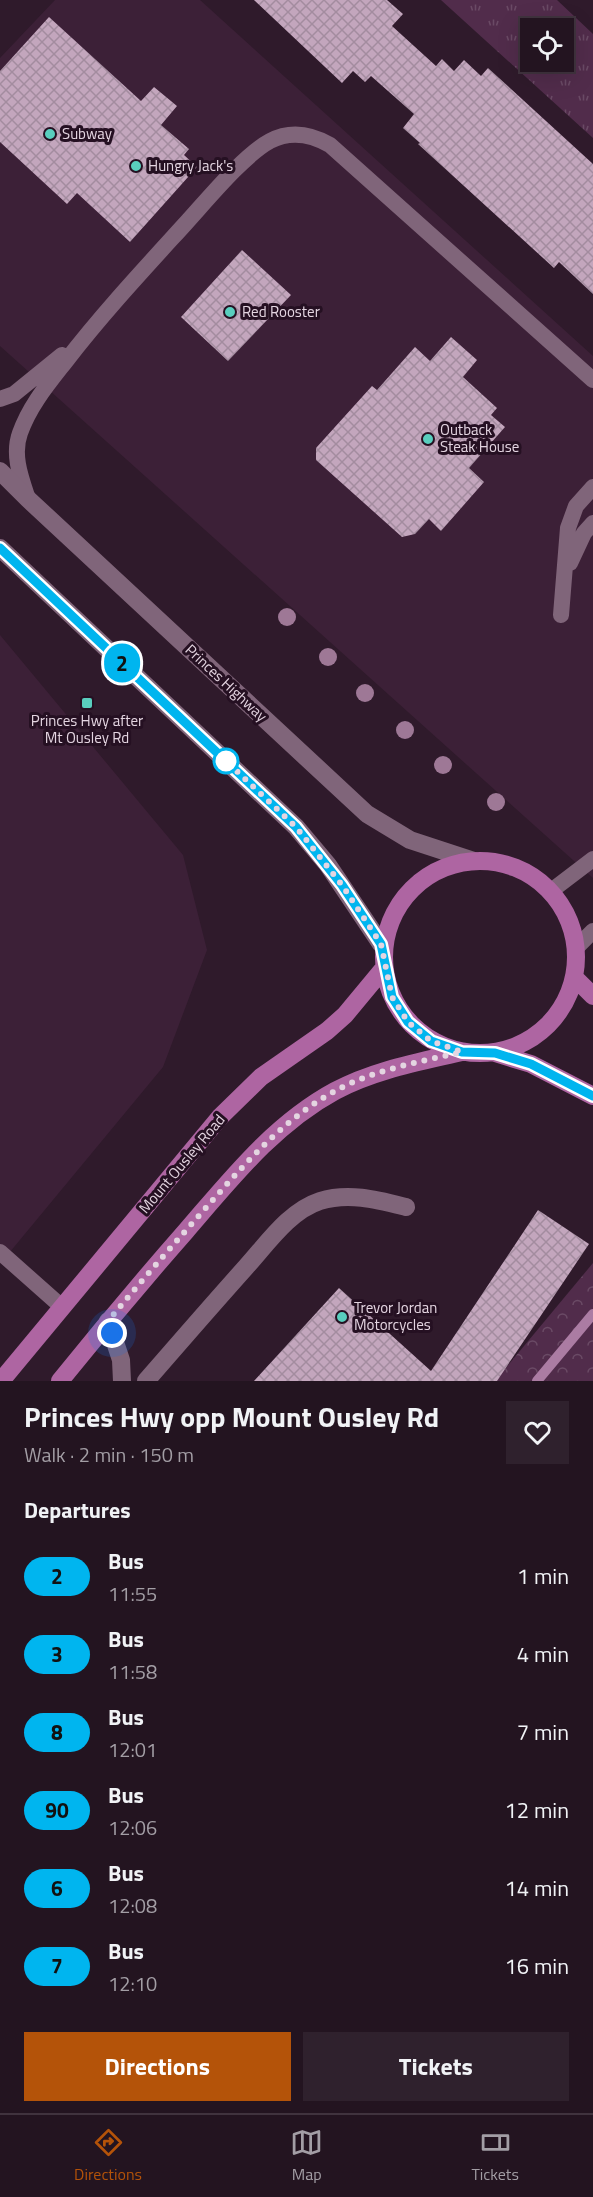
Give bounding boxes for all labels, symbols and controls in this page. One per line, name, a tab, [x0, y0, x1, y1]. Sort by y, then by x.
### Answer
map controls	[520, 18, 574, 72]
button: locate	[520, 18, 574, 72]
place label: Subway	[62, 122, 112, 145]
marker: Subway	[43, 127, 57, 141]
place label: Hungry Jack's	[148, 154, 233, 177]
marker: Hungry Jack's	[129, 159, 143, 173]
place label: Red Rooster	[242, 300, 320, 323]
marker: Red Rooster	[223, 305, 237, 319]
place label: Outback Steak House	[440, 418, 519, 458]
marker: Outback Steak House	[421, 432, 435, 446]
street label: Princes Highway	[180, 638, 273, 727]
line badge: 2	[102, 644, 142, 682]
text: 2	[116, 647, 128, 679]
marker: Princes Hwy after Mt Ousley Rd	[80, 696, 94, 710]
place label: Princes Hwy after Mt Ousley Rd	[31, 709, 143, 749]
unlabelled marker	[213, 748, 239, 774]
street label: Mount Ousley Road	[133, 1109, 230, 1218]
place label: Trevor Jordan Motorcycles	[354, 1296, 437, 1336]
marker: Trevor Jordan Motorcycles	[335, 1310, 349, 1324]
your location	[97, 1318, 127, 1348]
text: Princes Hwy opp Mount Ousley Rd	[24, 1395, 439, 1438]
button: heart	[506, 1401, 569, 1464]
text: Walk · 2 min · 150 m	[24, 1439, 194, 1470]
text: Departures	[24, 1493, 131, 1527]
text: Bus	[108, 1544, 144, 1578]
text: 1 min	[517, 1559, 569, 1593]
text: 2	[51, 1560, 63, 1592]
text: 11:55	[108, 1578, 157, 1609]
text: Bus	[108, 1622, 144, 1656]
text: 4 min	[517, 1637, 569, 1671]
text: 3	[51, 1638, 63, 1670]
text: 11:58	[108, 1656, 157, 1687]
text: Bus	[108, 1700, 144, 1734]
text: 7 min	[517, 1715, 569, 1749]
text: 8	[51, 1716, 63, 1748]
text: 12:01	[108, 1734, 157, 1765]
text: Bus	[108, 1778, 144, 1812]
text: 12 min	[504, 1793, 569, 1827]
text: 90	[45, 1794, 69, 1826]
text: 12:06	[108, 1812, 157, 1843]
text: Bus	[108, 1856, 144, 1890]
text: 14 min	[504, 1871, 569, 1905]
text: 6	[51, 1872, 63, 1904]
text: 12:08	[108, 1890, 157, 1921]
text: Bus	[108, 1934, 144, 1968]
text: 16 min	[504, 1949, 569, 1983]
text: 7	[51, 1950, 63, 1982]
text: 12:10	[108, 1968, 157, 1999]
button: Directions	[24, 2032, 291, 2101]
button: Tickets	[303, 2032, 569, 2101]
tab: Directions	[74, 2126, 142, 2186]
tab: Map	[290, 2126, 323, 2186]
tab: Tickets	[471, 2126, 519, 2186]

